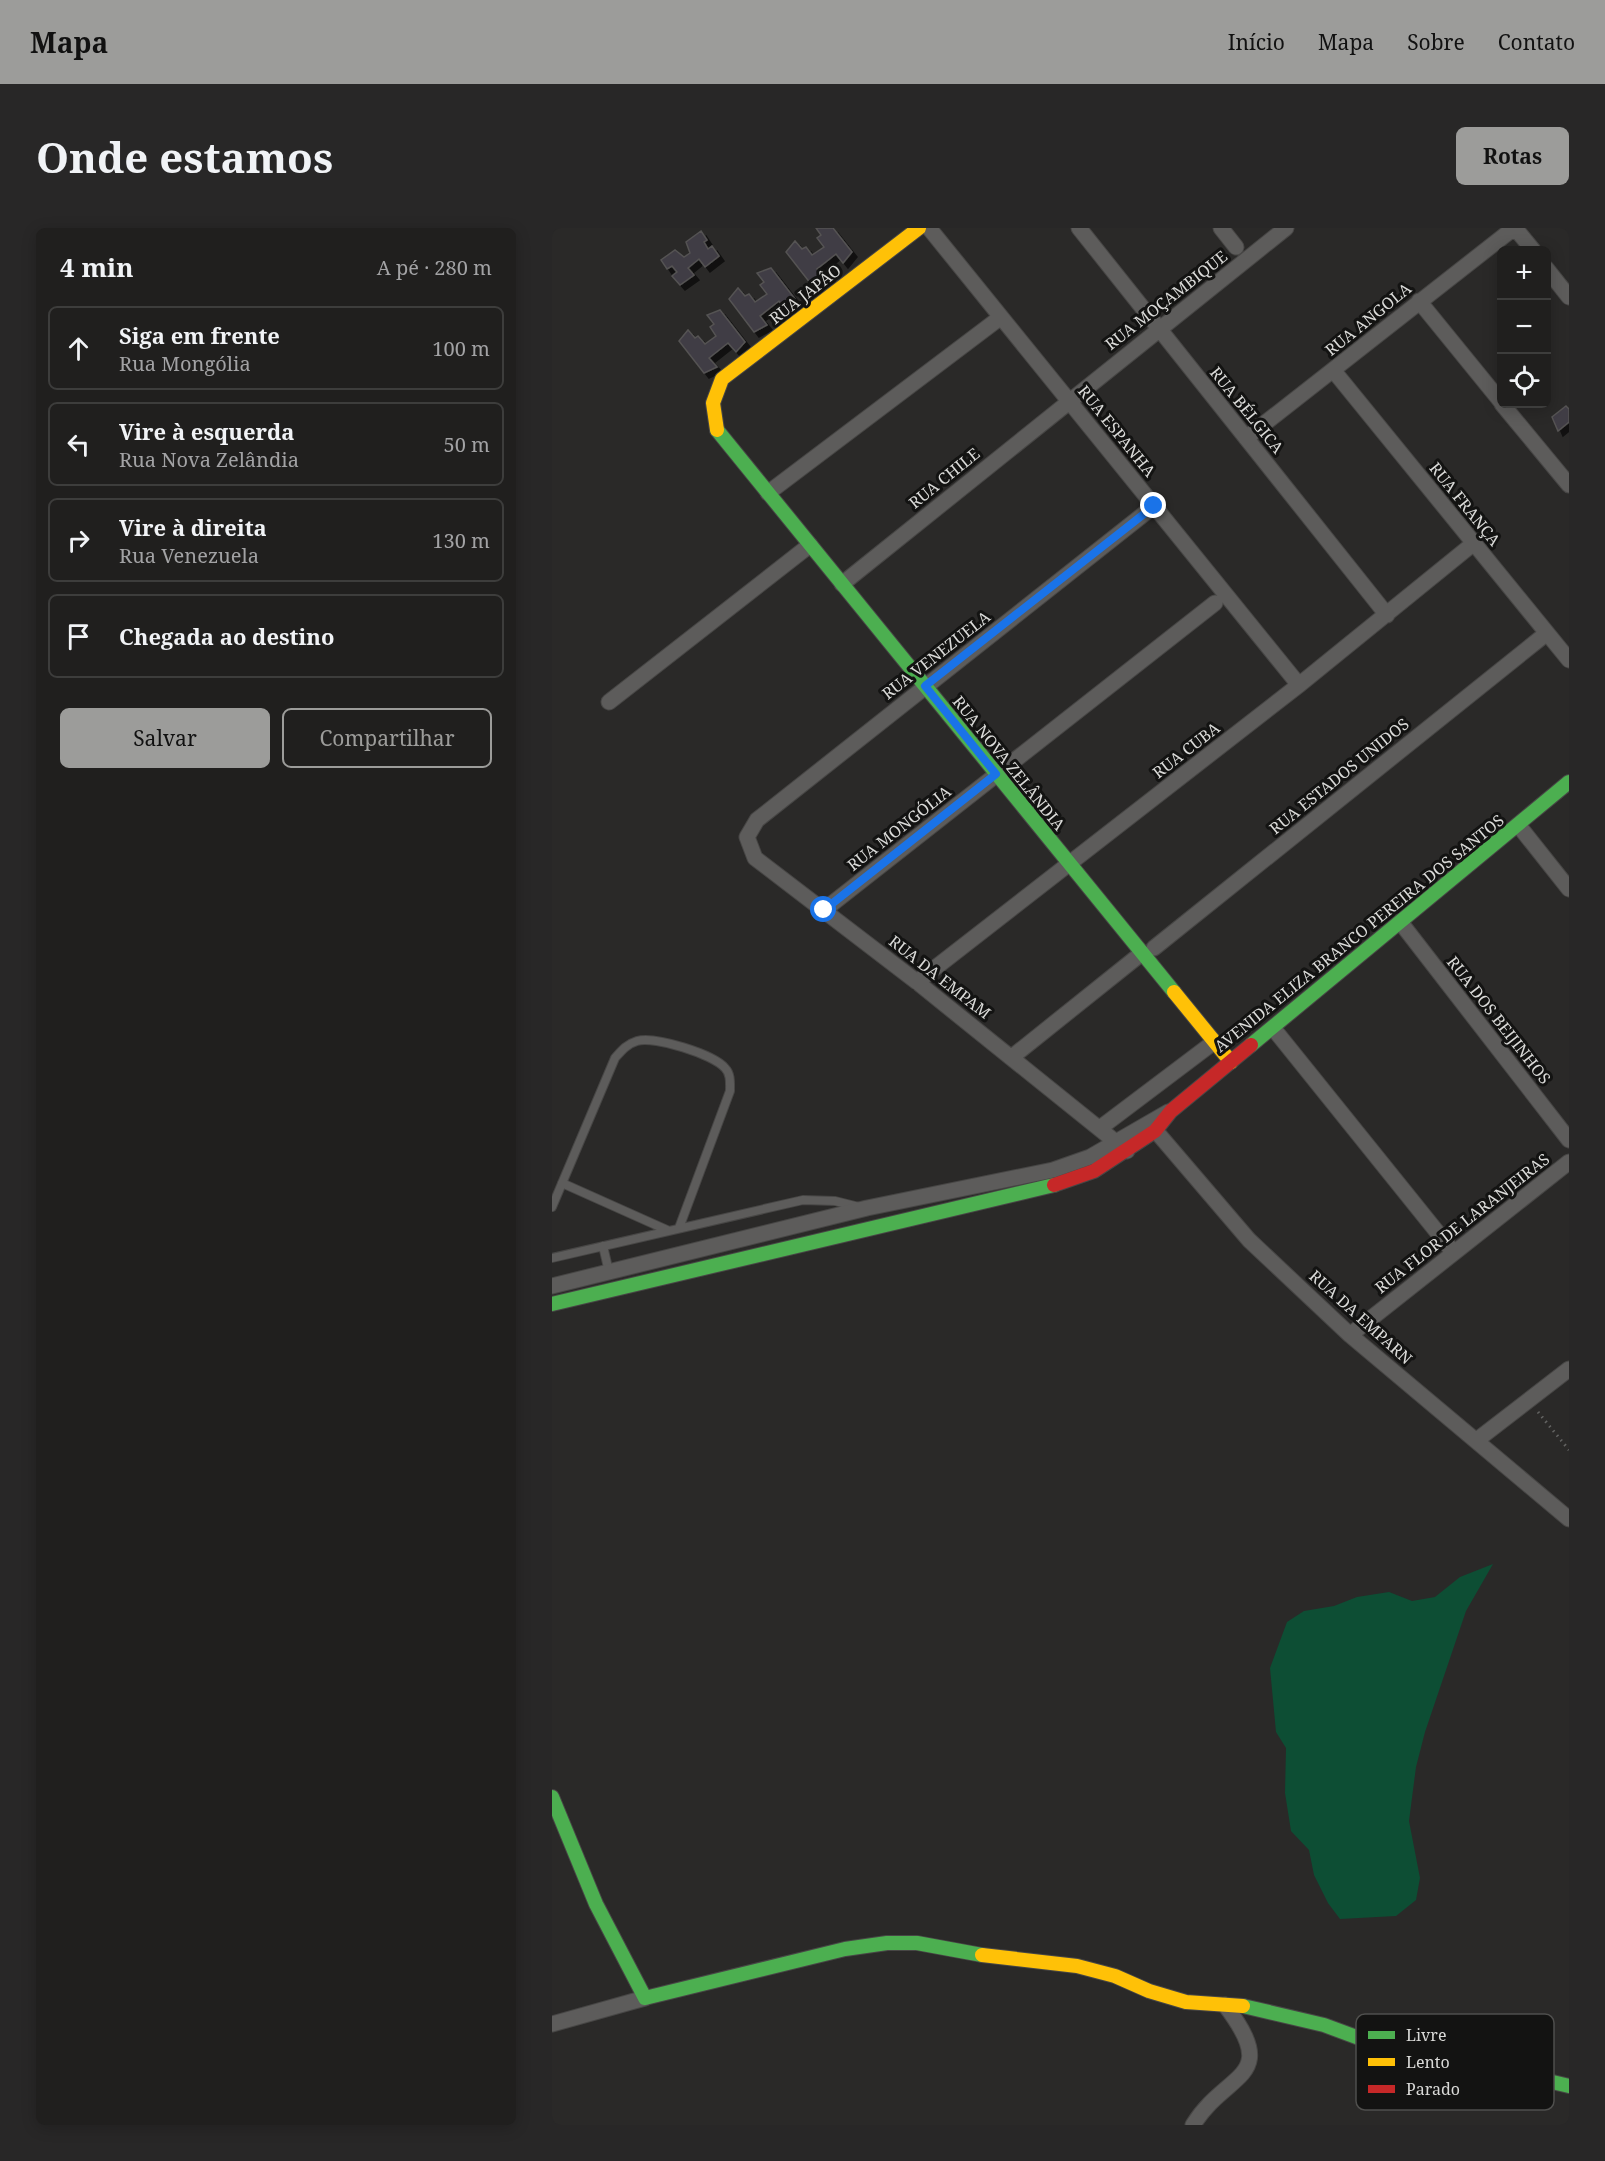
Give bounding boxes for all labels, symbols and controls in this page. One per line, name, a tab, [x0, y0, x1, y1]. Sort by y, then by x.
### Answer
text: Mapa	[30, 23, 108, 61]
text: Início	[1228, 28, 1285, 56]
text: Mapa	[1318, 28, 1374, 56]
text: Sobre	[1407, 28, 1465, 56]
text: Contato	[1498, 28, 1575, 56]
button: Rotas	[1456, 127, 1569, 185]
text: Onde estamos	[36, 128, 333, 185]
street label: RUA MOÇAMBIQUE	[1100, 245, 1232, 355]
map controls	[1497, 246, 1551, 408]
button: +	[1497, 246, 1551, 300]
text: 4 min	[60, 249, 134, 285]
text: A pé · 280 m	[377, 254, 492, 281]
street label: RUA JAPÂO	[764, 259, 846, 329]
street label: RUA ANGOLA	[1320, 277, 1416, 361]
button: −	[1497, 300, 1551, 354]
text: Siga em frente	[119, 320, 280, 350]
icon: ahead	[62, 332, 95, 365]
text: 100 m	[432, 335, 490, 362]
text: Rua Mongólia	[119, 350, 251, 377]
button: locate	[1497, 354, 1551, 408]
street label: RUA BÉLGICA	[1205, 362, 1289, 459]
street label: RUA ESPANHA	[1073, 381, 1161, 482]
text: Vire à esquerda	[119, 416, 295, 446]
icon: left	[62, 428, 95, 461]
text: 50 m	[444, 431, 490, 458]
street label: RUA CHILE	[904, 443, 984, 513]
text: Rua Nova Zelândia	[119, 446, 299, 473]
street label: RUA FRANÇA	[1425, 458, 1506, 551]
route end	[1140, 492, 1166, 518]
text: Vire à direita	[119, 512, 267, 542]
icon: right	[62, 524, 95, 557]
text: 130 m	[432, 527, 490, 554]
text: Rua Venezuela	[119, 542, 259, 569]
street label: RUA VENEZUELA	[877, 605, 995, 704]
icon: arrive	[62, 620, 95, 653]
text: Chegada ao destino	[119, 621, 334, 651]
street label: RUA NOVA ZELÂNDIA	[948, 691, 1071, 835]
button: Salvar	[60, 708, 270, 768]
button: Compartilhar	[282, 708, 492, 768]
street label: RUA ESTADOS UNIDOS	[1265, 713, 1413, 839]
street label: RUA CUBA	[1148, 716, 1225, 783]
street label: RUA MONGÓLIA	[842, 780, 956, 876]
street label: AVENIDA ELIZA BRANCO PEREIRA DOS SANTOS	[1210, 809, 1508, 1057]
route start	[810, 896, 836, 922]
street label: RUA DA EMPAM	[884, 930, 996, 1024]
street label: RUA DOS BEIJINHOS	[1442, 951, 1556, 1089]
street label: RUA FLOR DE LARANJEIRAS	[1370, 1148, 1554, 1298]
street label: RUA DA EMPARN	[1305, 1265, 1417, 1369]
legend	[1356, 2014, 1554, 2110]
text: Livre	[1406, 2024, 1446, 2046]
text: Lento	[1406, 2051, 1450, 2073]
text: Parado	[1406, 2078, 1460, 2100]

